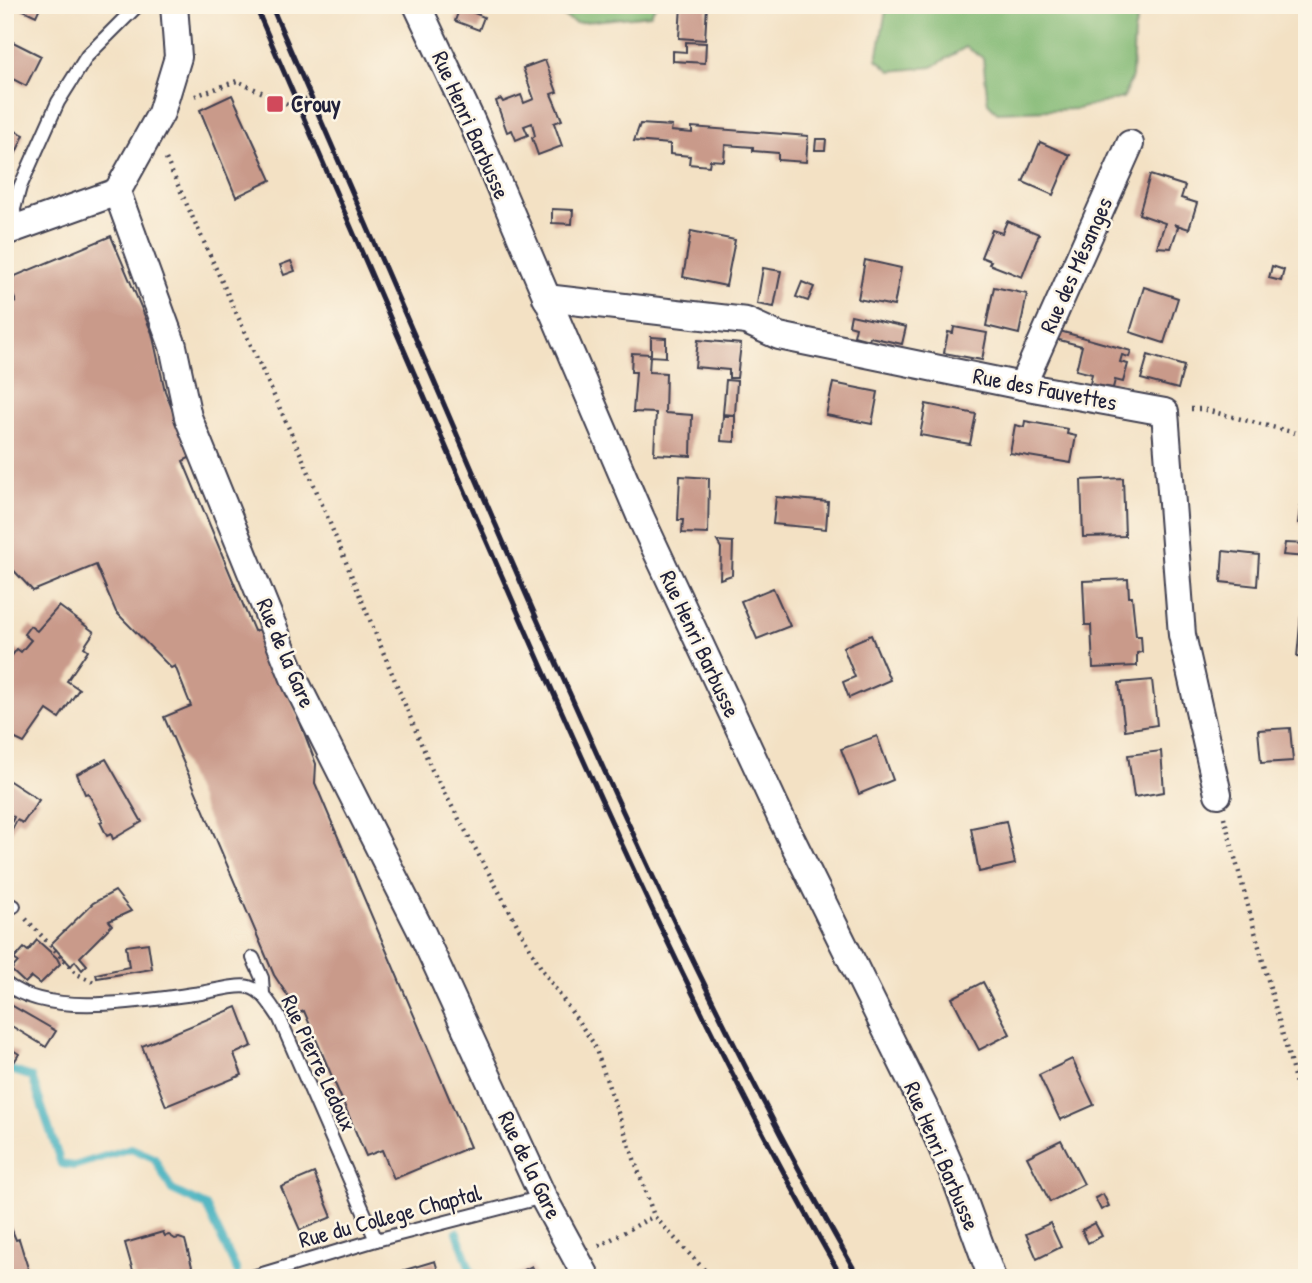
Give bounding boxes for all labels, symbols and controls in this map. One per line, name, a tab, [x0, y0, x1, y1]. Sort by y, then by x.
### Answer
street label: Rue Henri Barbusse	[425, 46, 518, 204]
place label: Crouy	[291, 88, 341, 120]
marker: Crouy	[265, 94, 285, 114]
street label: Rue des Mésanges	[1032, 192, 1119, 338]
street label: Rue des Fauvettes	[971, 359, 1120, 418]
street label: Rue Henri Barbusse	[653, 565, 748, 722]
street label: Rue de la Gare	[250, 593, 323, 712]
street label: Rue Pierre Ledoux	[274, 990, 365, 1136]
street label: Rue Henri Barbusse	[897, 1077, 988, 1235]
street label: Rue de la Gare	[491, 1106, 570, 1224]
street label: Rue du College Chaptal	[295, 1176, 485, 1255]

